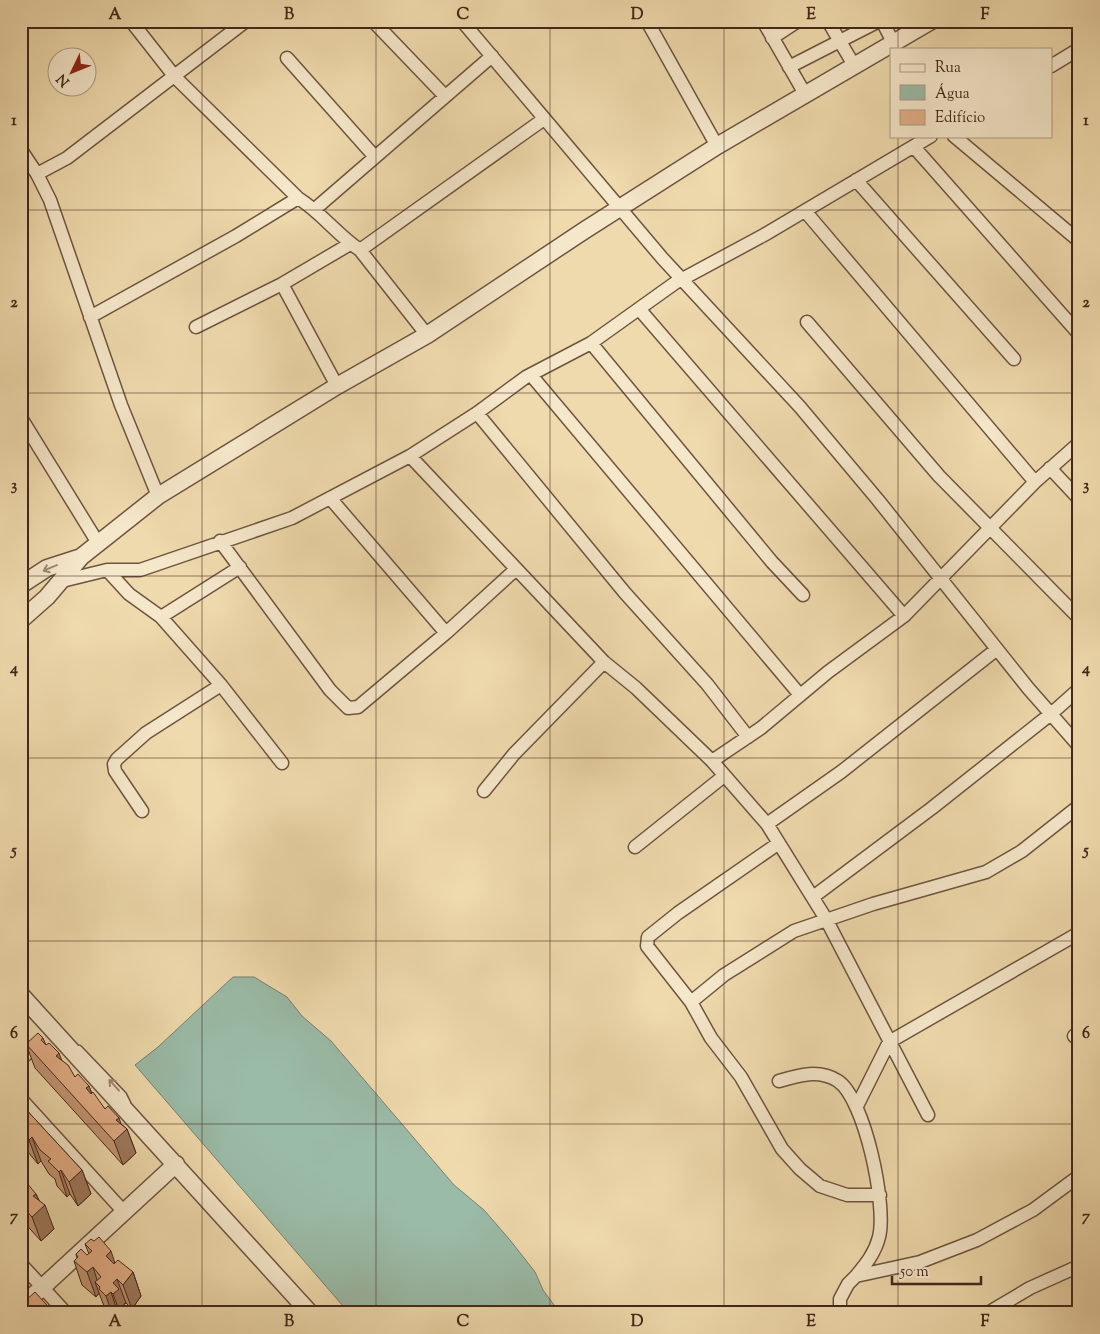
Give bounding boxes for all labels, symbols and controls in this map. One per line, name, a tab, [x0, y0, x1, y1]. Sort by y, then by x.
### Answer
text: A	[109, 4, 122, 27]
text: B	[284, 4, 294, 27]
text: C	[457, 4, 470, 27]
text: D	[631, 4, 644, 27]
text: E	[806, 4, 816, 27]
text: F	[981, 4, 990, 27]
north arrow	[48, 48, 98, 98]
legend	[890, 48, 1052, 138]
text: Rua	[935, 58, 961, 79]
text: N	[53, 69, 75, 90]
text: Água	[935, 83, 970, 105]
text: Edifício	[935, 108, 985, 129]
text: 1	[11, 110, 17, 133]
text: 1	[1083, 110, 1089, 133]
text: 2	[10, 292, 18, 315]
text: 2	[1082, 292, 1090, 315]
text: 3	[11, 475, 18, 498]
text: 3	[1083, 475, 1090, 498]
one-way arrow	[43, 564, 58, 574]
text: 4	[9, 658, 18, 681]
text: 4	[1081, 658, 1090, 681]
text: 5	[9, 840, 17, 863]
text: 5	[1081, 840, 1089, 863]
text: 6	[10, 1023, 18, 1046]
text: 6	[1082, 1023, 1090, 1046]
one-way arrow	[108, 1079, 120, 1091]
text: 7	[10, 1206, 19, 1229]
text: 7	[1082, 1206, 1091, 1229]
scale bar	[892, 1254, 981, 1286]
text: 50 m	[899, 1262, 929, 1283]
text: A	[109, 1311, 122, 1334]
text: B	[284, 1311, 294, 1334]
text: C	[457, 1311, 470, 1334]
text: D	[631, 1311, 644, 1334]
text: E	[806, 1311, 816, 1334]
text: F	[981, 1311, 990, 1334]

